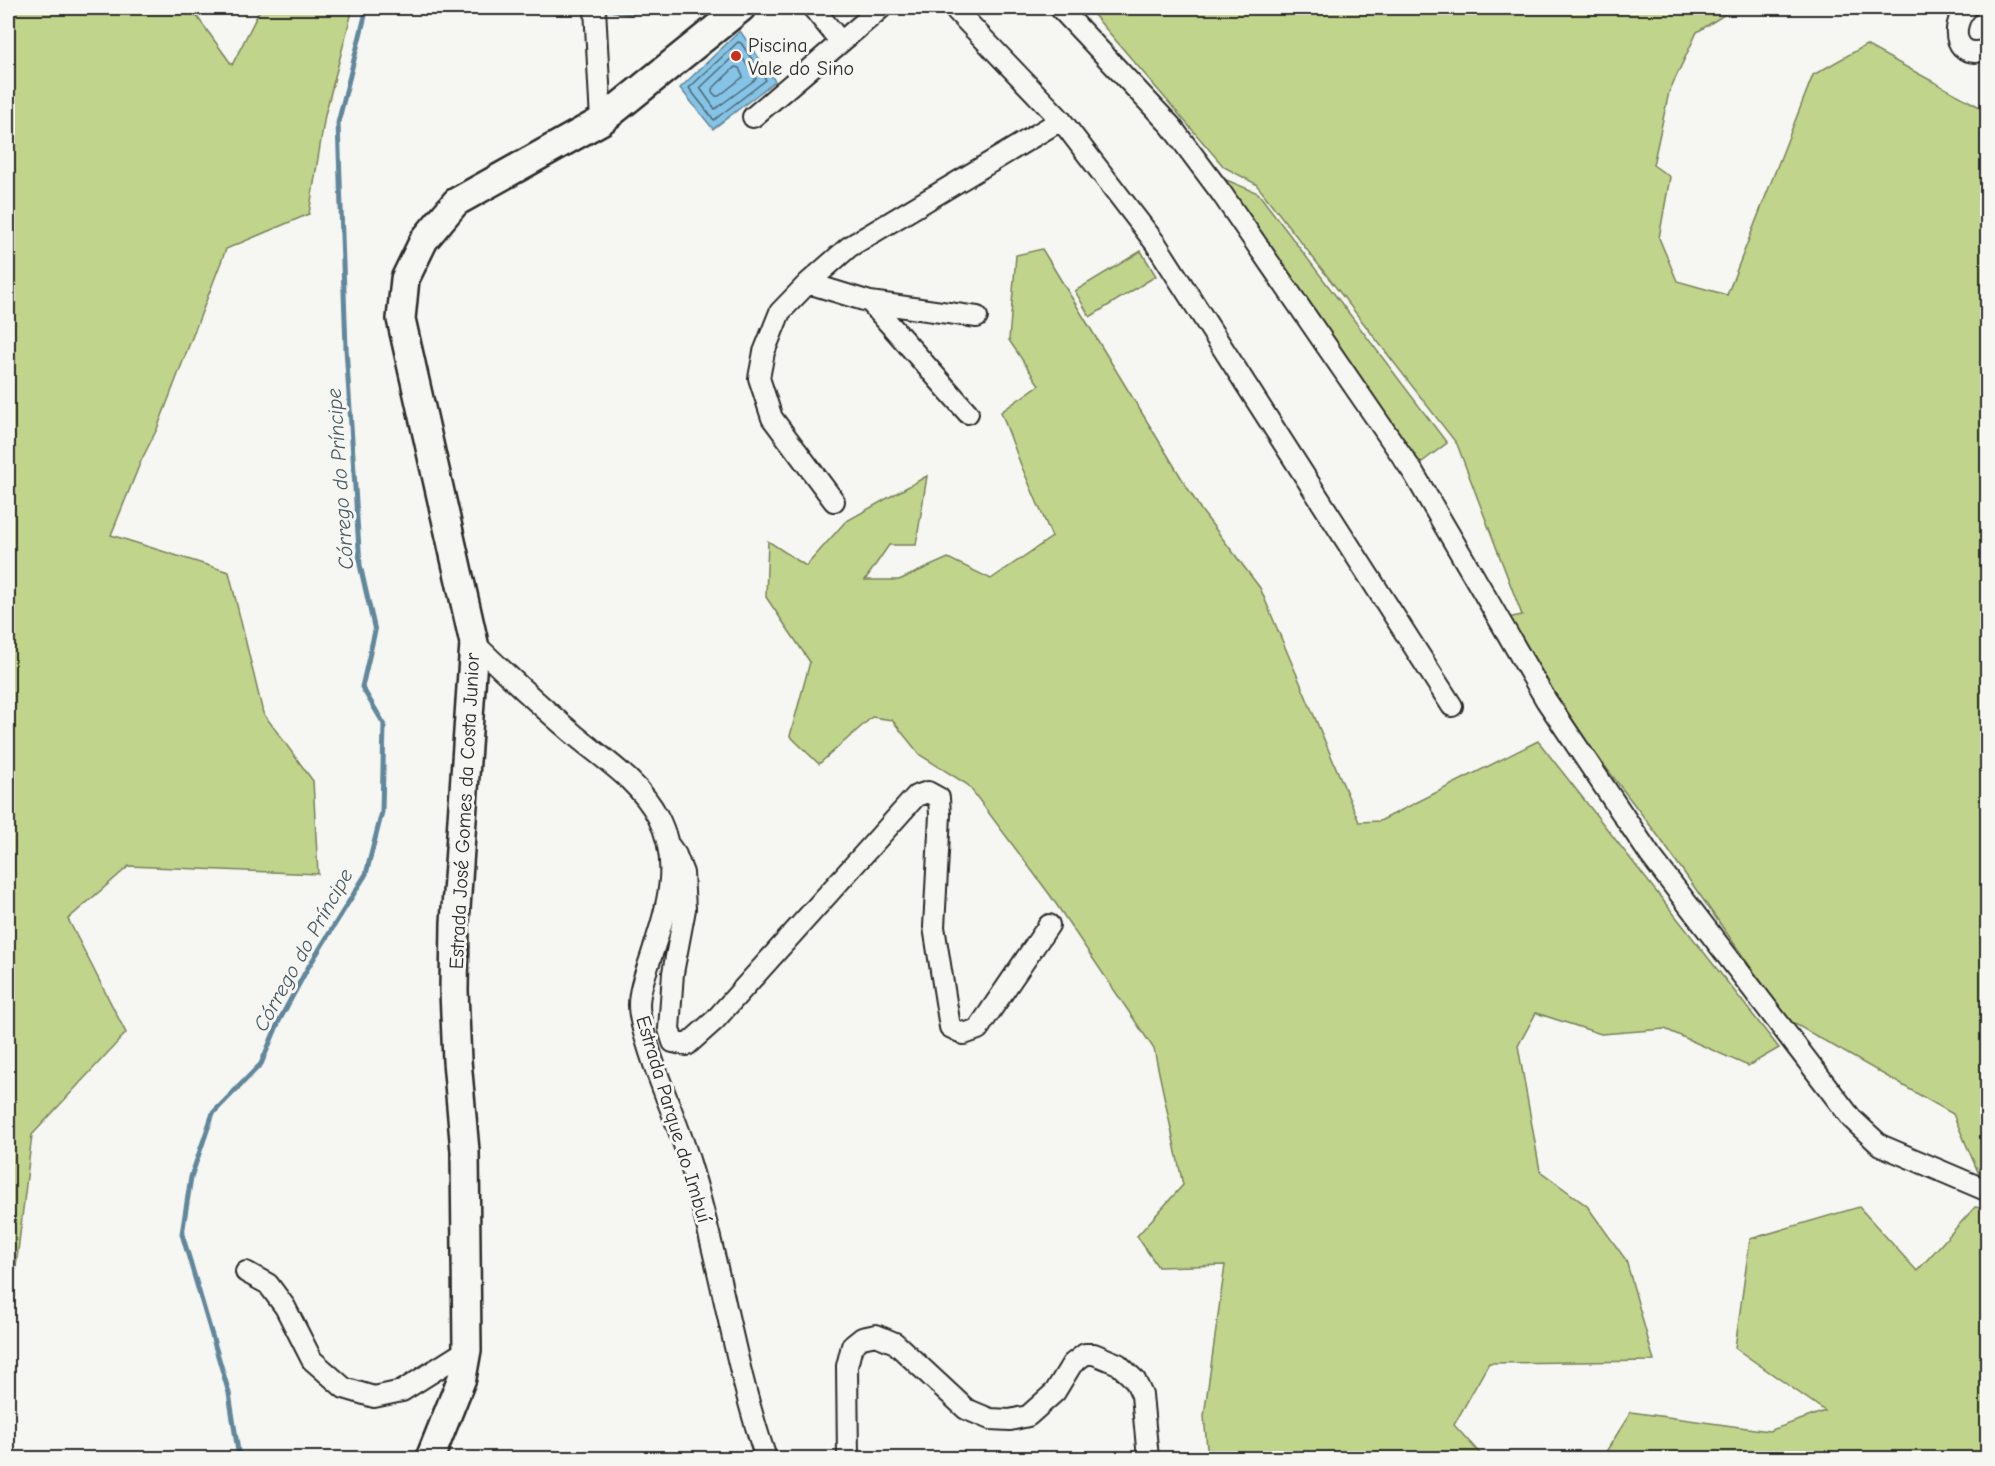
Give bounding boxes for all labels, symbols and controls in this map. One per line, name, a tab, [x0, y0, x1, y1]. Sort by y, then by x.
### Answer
place label: Piscina Vale do Sino	[748, 34, 854, 80]
marker: Piscina Vale do Sino	[729, 49, 743, 63]
water label: Córrego do Príncipe	[322, 387, 358, 571]
street label: Estrada José Gomes da Costa Junior	[445, 652, 484, 970]
water label: Córrego do Príncipe	[248, 864, 358, 1035]
street label: Estrada Parque do Imbuí	[631, 1013, 716, 1226]

